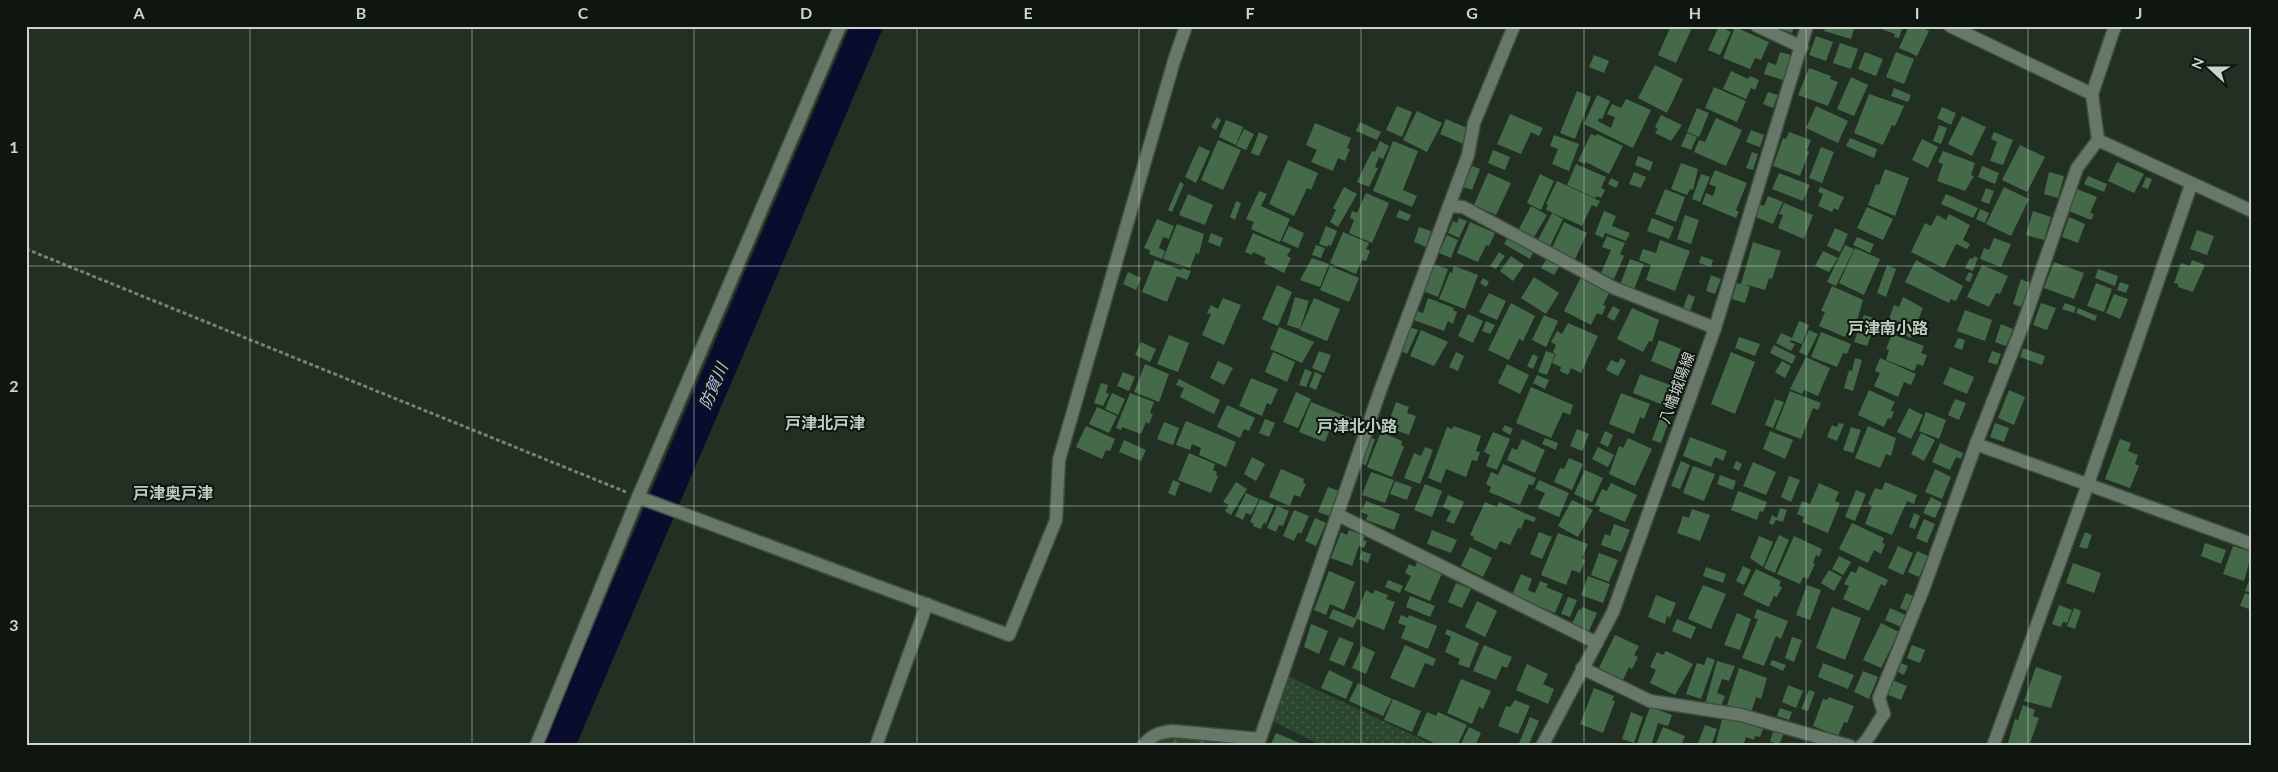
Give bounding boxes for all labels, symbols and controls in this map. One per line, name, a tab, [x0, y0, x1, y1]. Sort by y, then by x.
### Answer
text: A	[132, 3, 145, 22]
text: B	[356, 3, 366, 22]
text: C	[578, 3, 589, 22]
text: D	[800, 3, 812, 22]
text: E	[1023, 3, 1033, 22]
text: F	[1245, 3, 1255, 22]
text: G	[1466, 3, 1478, 22]
text: H	[1689, 3, 1701, 22]
text: I	[1915, 3, 1919, 22]
text: J	[2136, 3, 2142, 22]
north arrow	[2186, 42, 2236, 92]
text: N	[2188, 55, 2207, 71]
text: 1	[9, 137, 19, 156]
district label: 戸津南小路	[1848, 318, 1928, 337]
street label: 八幡城陽線	[1655, 349, 1697, 426]
water label: 防賀川	[694, 358, 731, 412]
text: 2	[9, 376, 19, 395]
district label: 戸津北戸津	[785, 413, 865, 432]
district label: 戸津北小路	[1317, 416, 1397, 435]
district label: 戸津奥戸津	[133, 483, 213, 502]
text: 3	[9, 615, 19, 634]

